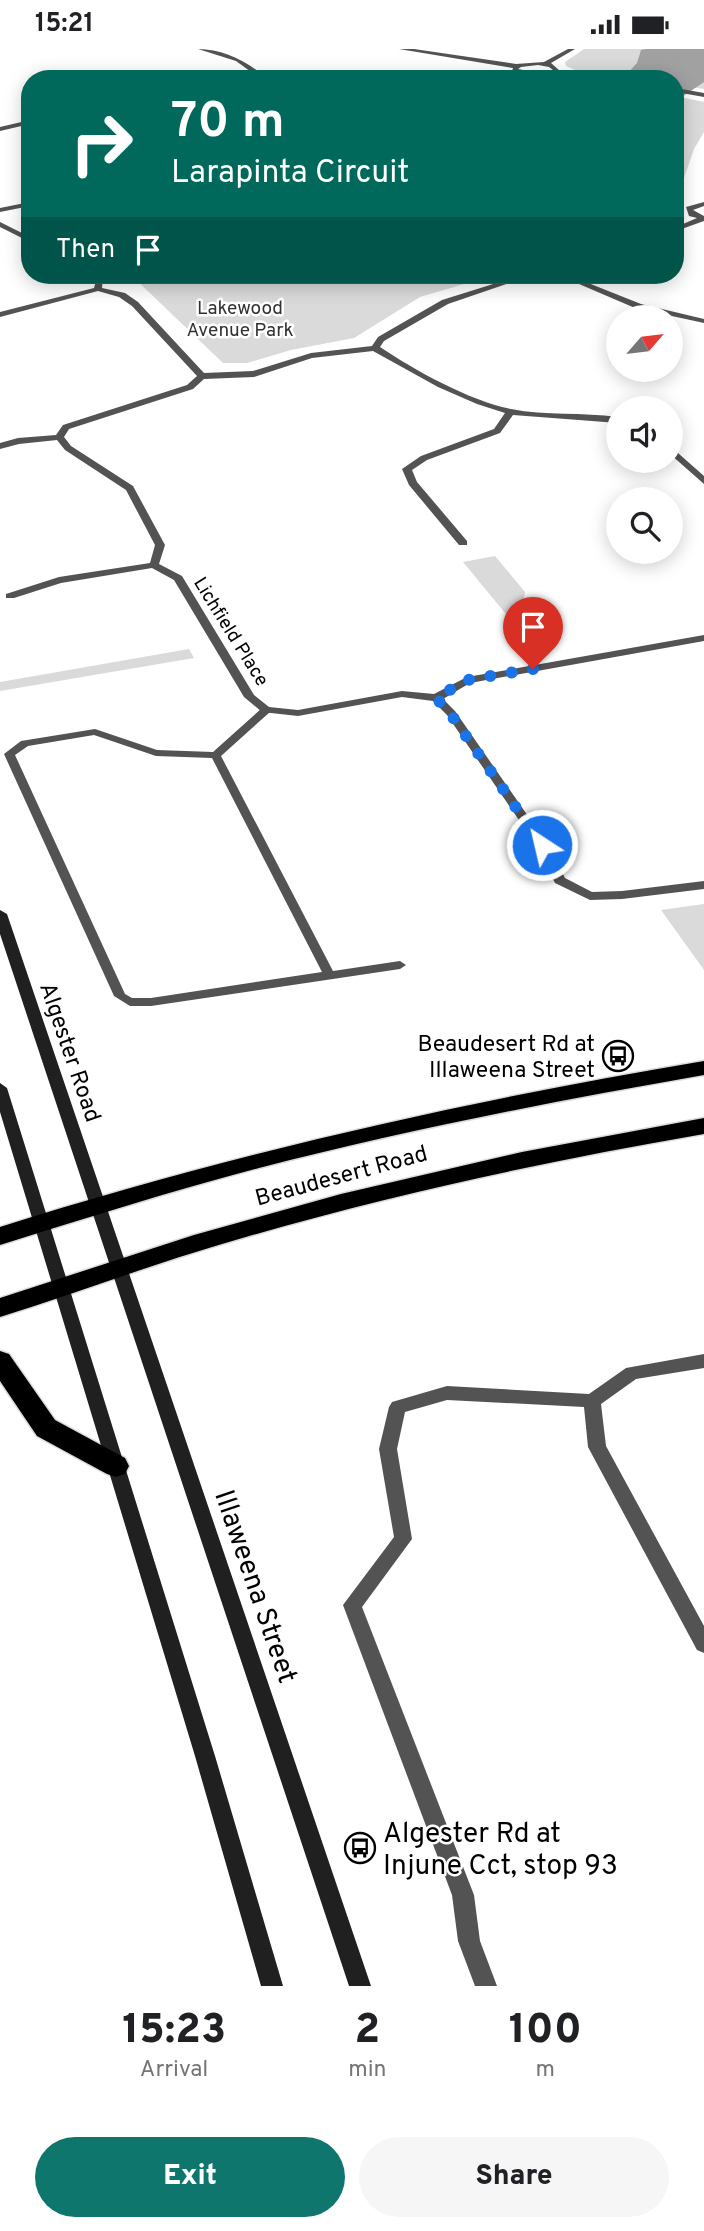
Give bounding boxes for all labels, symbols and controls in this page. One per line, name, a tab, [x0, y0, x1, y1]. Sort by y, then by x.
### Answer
text: 15:21	[35, 8, 94, 41]
text: 70 m	[171, 93, 285, 155]
icon: right	[56, 98, 147, 189]
text: Larapinta Circuit	[171, 154, 409, 194]
icon: arrive	[129, 231, 167, 269]
text: Then	[56, 234, 115, 267]
park label: Lakewood Avenue Park	[186, 297, 294, 343]
north arrow	[606, 305, 682, 381]
map controls	[606, 305, 683, 564]
button: sound	[606, 396, 683, 473]
button: search	[606, 487, 683, 564]
street label: Lichfield Place	[187, 573, 273, 691]
pin	[503, 597, 563, 669]
icon: arrive	[514, 608, 552, 646]
position arrow	[505, 808, 579, 882]
street label: Algester Road	[31, 979, 106, 1126]
place label: Beaudesert Rd at Illaweena Street	[417, 1031, 595, 1086]
bus stop icon: Beaudesert Rd at Illaweena Street	[601, 1039, 635, 1073]
street label: Beaudesert Road	[252, 1140, 431, 1214]
street label: Illaweena Street	[204, 1486, 304, 1688]
place label: Algester Rd at Injune Cct, stop 93	[383, 1817, 618, 1885]
bus stop icon: Algester Rd at Injune Cct, stop 93	[343, 1831, 377, 1865]
text: 15:23	[122, 2005, 226, 2058]
text: 2	[355, 2005, 380, 2058]
text: 100	[509, 2005, 582, 2058]
text: Arrival	[140, 2056, 208, 2085]
text: min	[348, 2056, 387, 2085]
text: m	[536, 2056, 555, 2085]
button: Exit	[35, 2137, 345, 2217]
button: Share	[359, 2137, 669, 2217]

